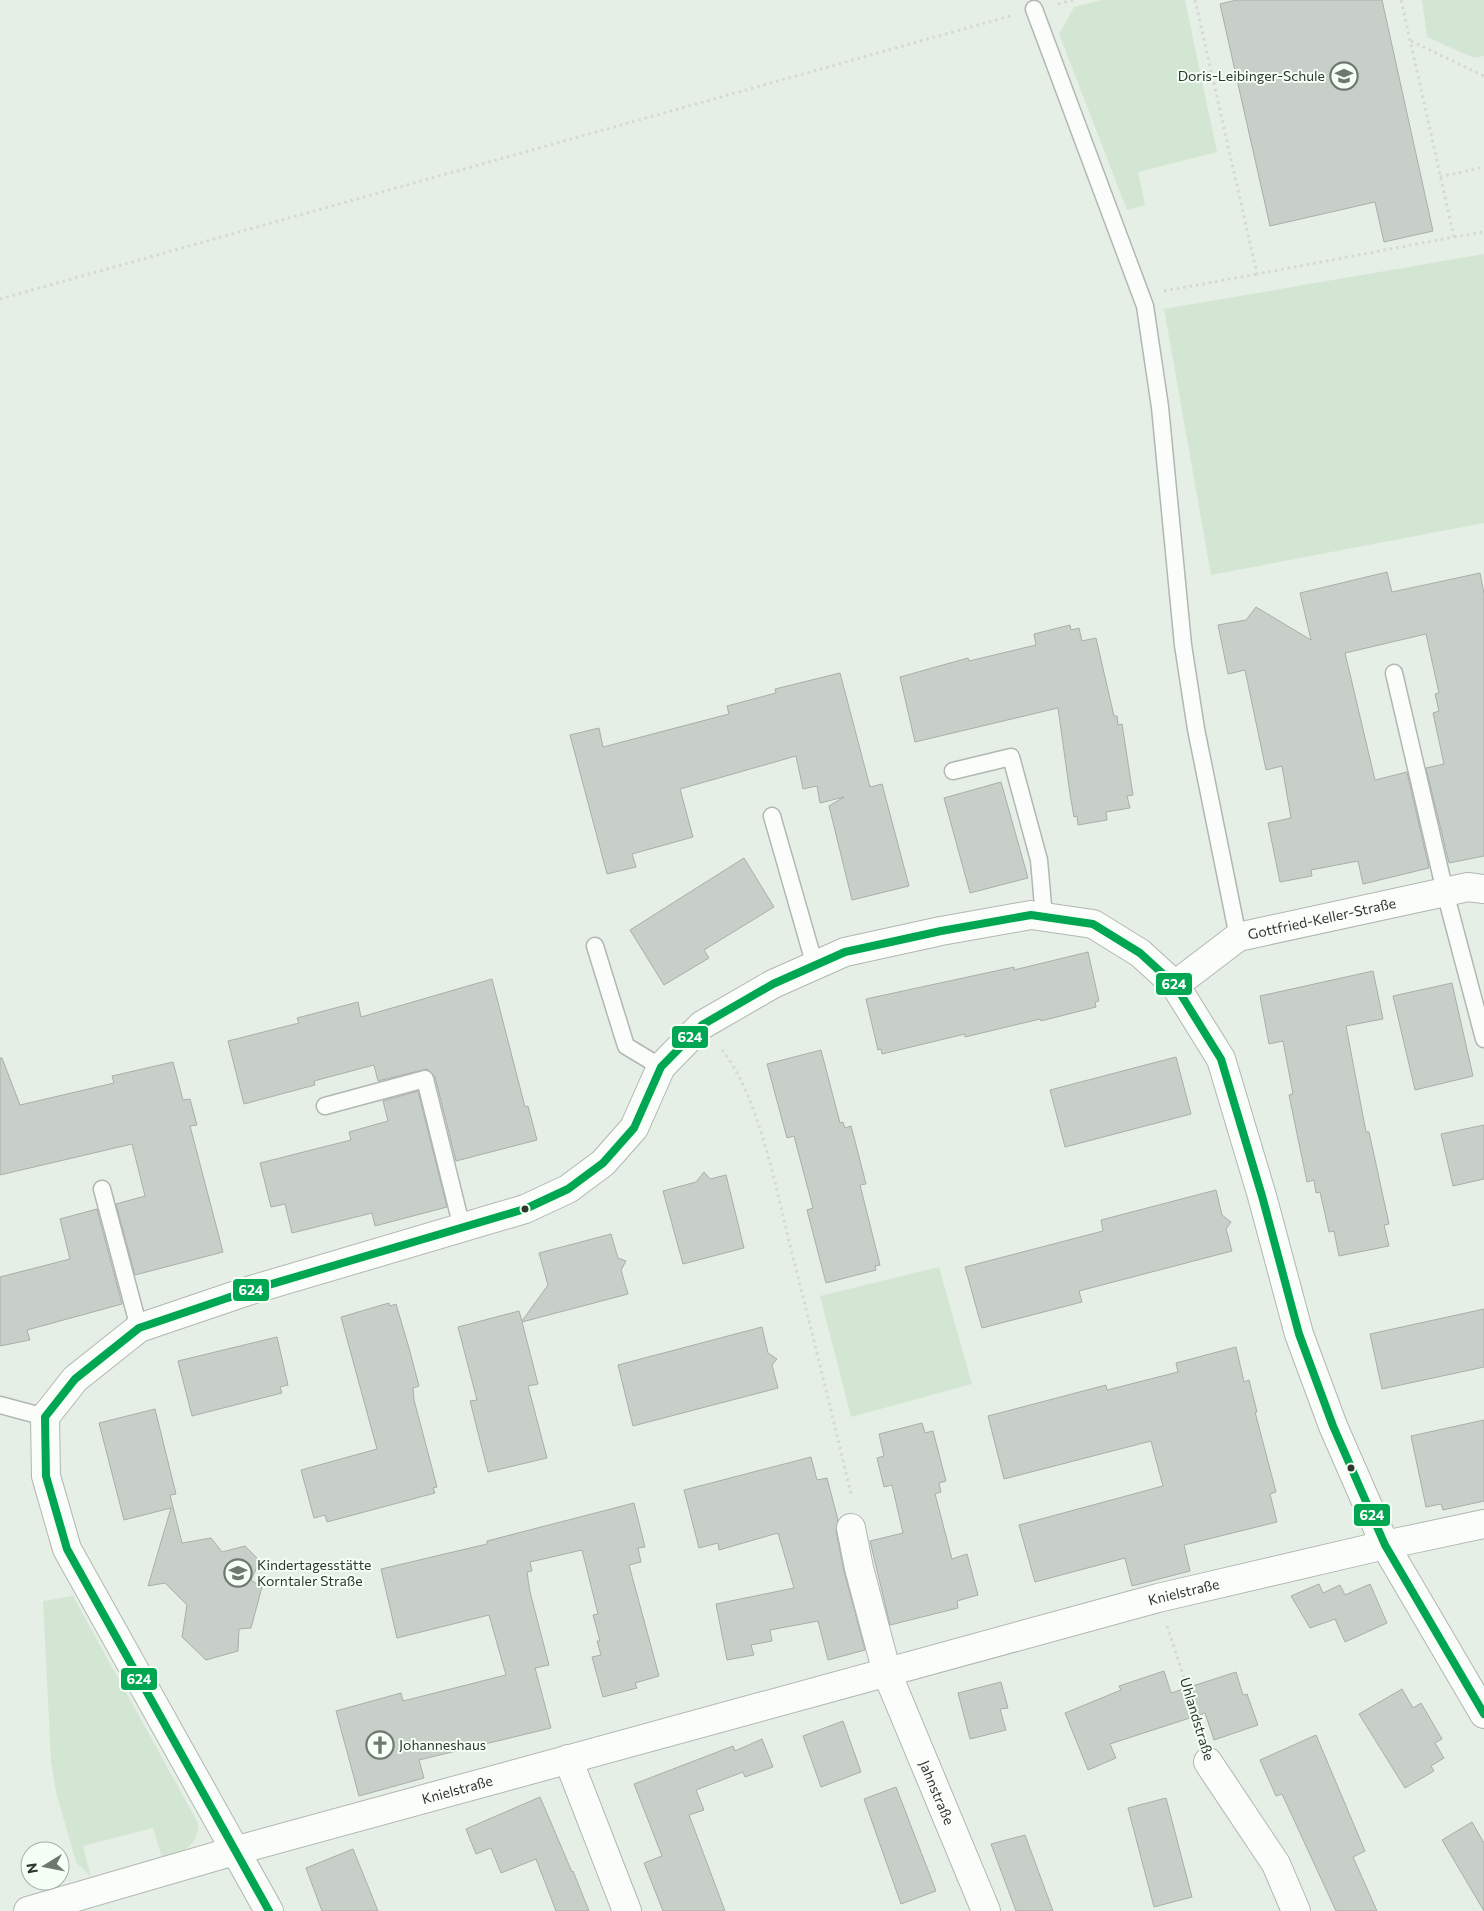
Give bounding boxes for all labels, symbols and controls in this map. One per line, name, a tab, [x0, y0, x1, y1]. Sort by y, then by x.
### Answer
school or university icon: Doris-Leibinger-Schule	[1329, 61, 1359, 91]
place label: Doris-Leibinger-Schule	[1178, 67, 1325, 84]
street label: Gottfried-Keller-Straße	[1246, 894, 1397, 943]
line badge: 624	[1155, 972, 1193, 996]
text: 624	[1162, 975, 1187, 992]
line badge: 624	[671, 1025, 709, 1049]
text: 624	[678, 1028, 703, 1045]
unlabelled marker	[520, 1204, 530, 1214]
line badge: 624	[232, 1278, 270, 1302]
text: 624	[239, 1281, 264, 1298]
unlabelled marker	[1346, 1463, 1356, 1473]
line badge: 624	[1353, 1503, 1391, 1527]
text: 624	[1360, 1506, 1385, 1523]
place label: Kindertagesstätte Korntaler Straße	[257, 1556, 371, 1589]
school or university icon: Kindertagesstätte Korntaler Straße	[223, 1558, 253, 1588]
street label: Knielstraße	[1146, 1575, 1221, 1608]
line badge: 624	[120, 1667, 158, 1691]
text: 624	[127, 1670, 152, 1687]
street label: Uhlandstraße	[1177, 1675, 1218, 1762]
church icon: Johanneshaus	[365, 1730, 395, 1760]
place label: Johanneshaus	[399, 1736, 486, 1753]
street label: Jahnstraße	[916, 1758, 958, 1827]
street label: Knielstraße	[420, 1772, 494, 1807]
north arrow	[20, 1841, 70, 1891]
text: N	[22, 1862, 41, 1875]

